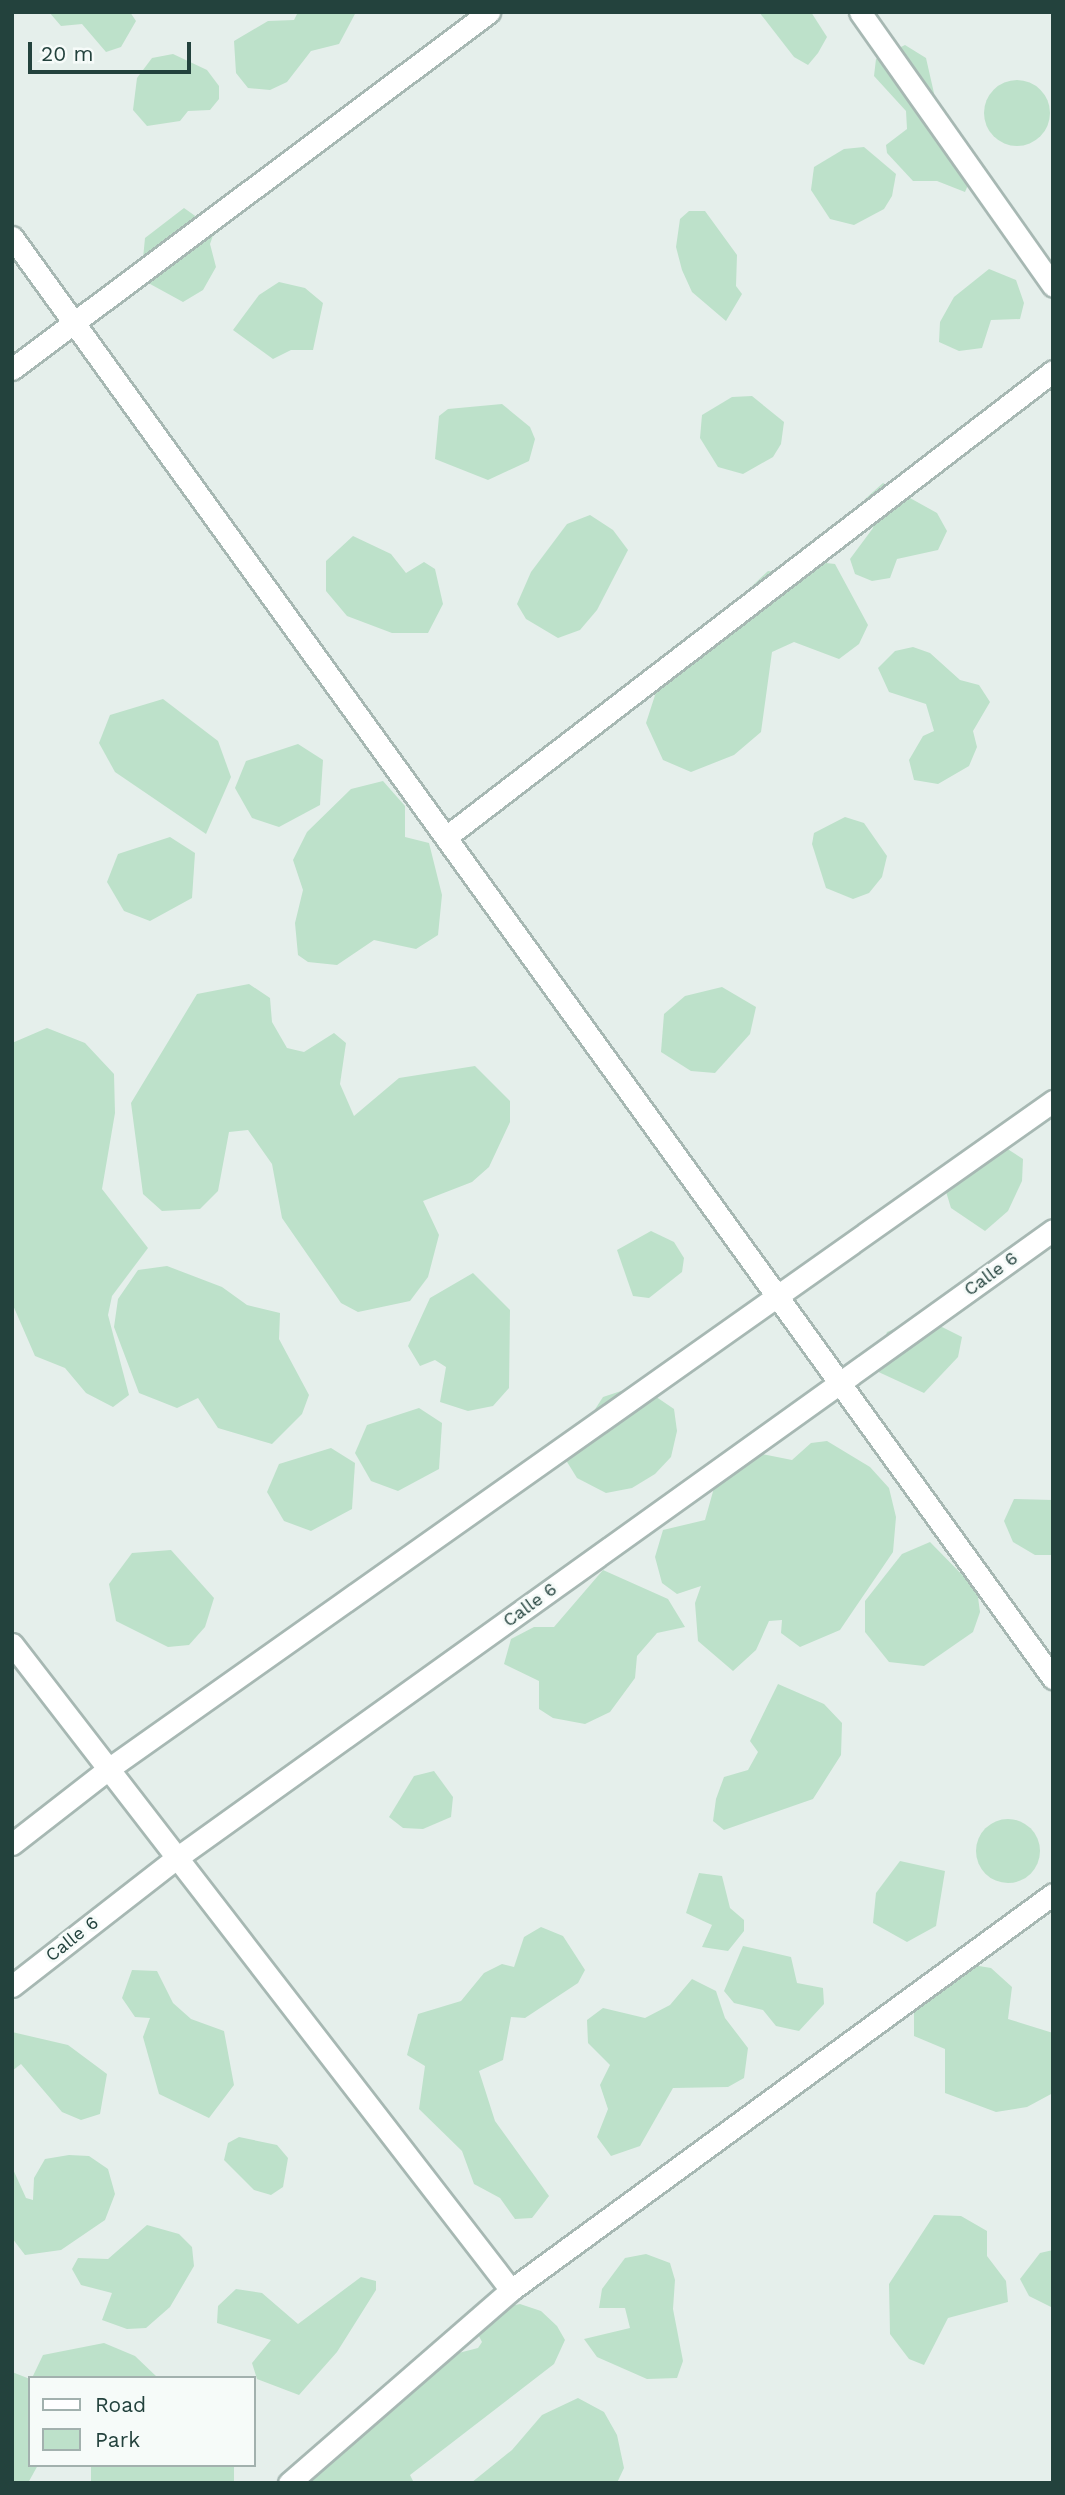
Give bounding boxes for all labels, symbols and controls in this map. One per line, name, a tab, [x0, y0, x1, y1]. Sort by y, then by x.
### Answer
scale bar	[32, 28, 194, 72]
text: 20 m	[41, 41, 93, 66]
street label: Calle 6	[960, 1247, 1022, 1301]
street label: Calle 6	[499, 1578, 561, 1632]
street label: Calle 6	[41, 1912, 103, 1966]
legend	[28, 2376, 256, 2467]
text: Road	[95, 2392, 146, 2417]
text: Park	[95, 2427, 140, 2452]

